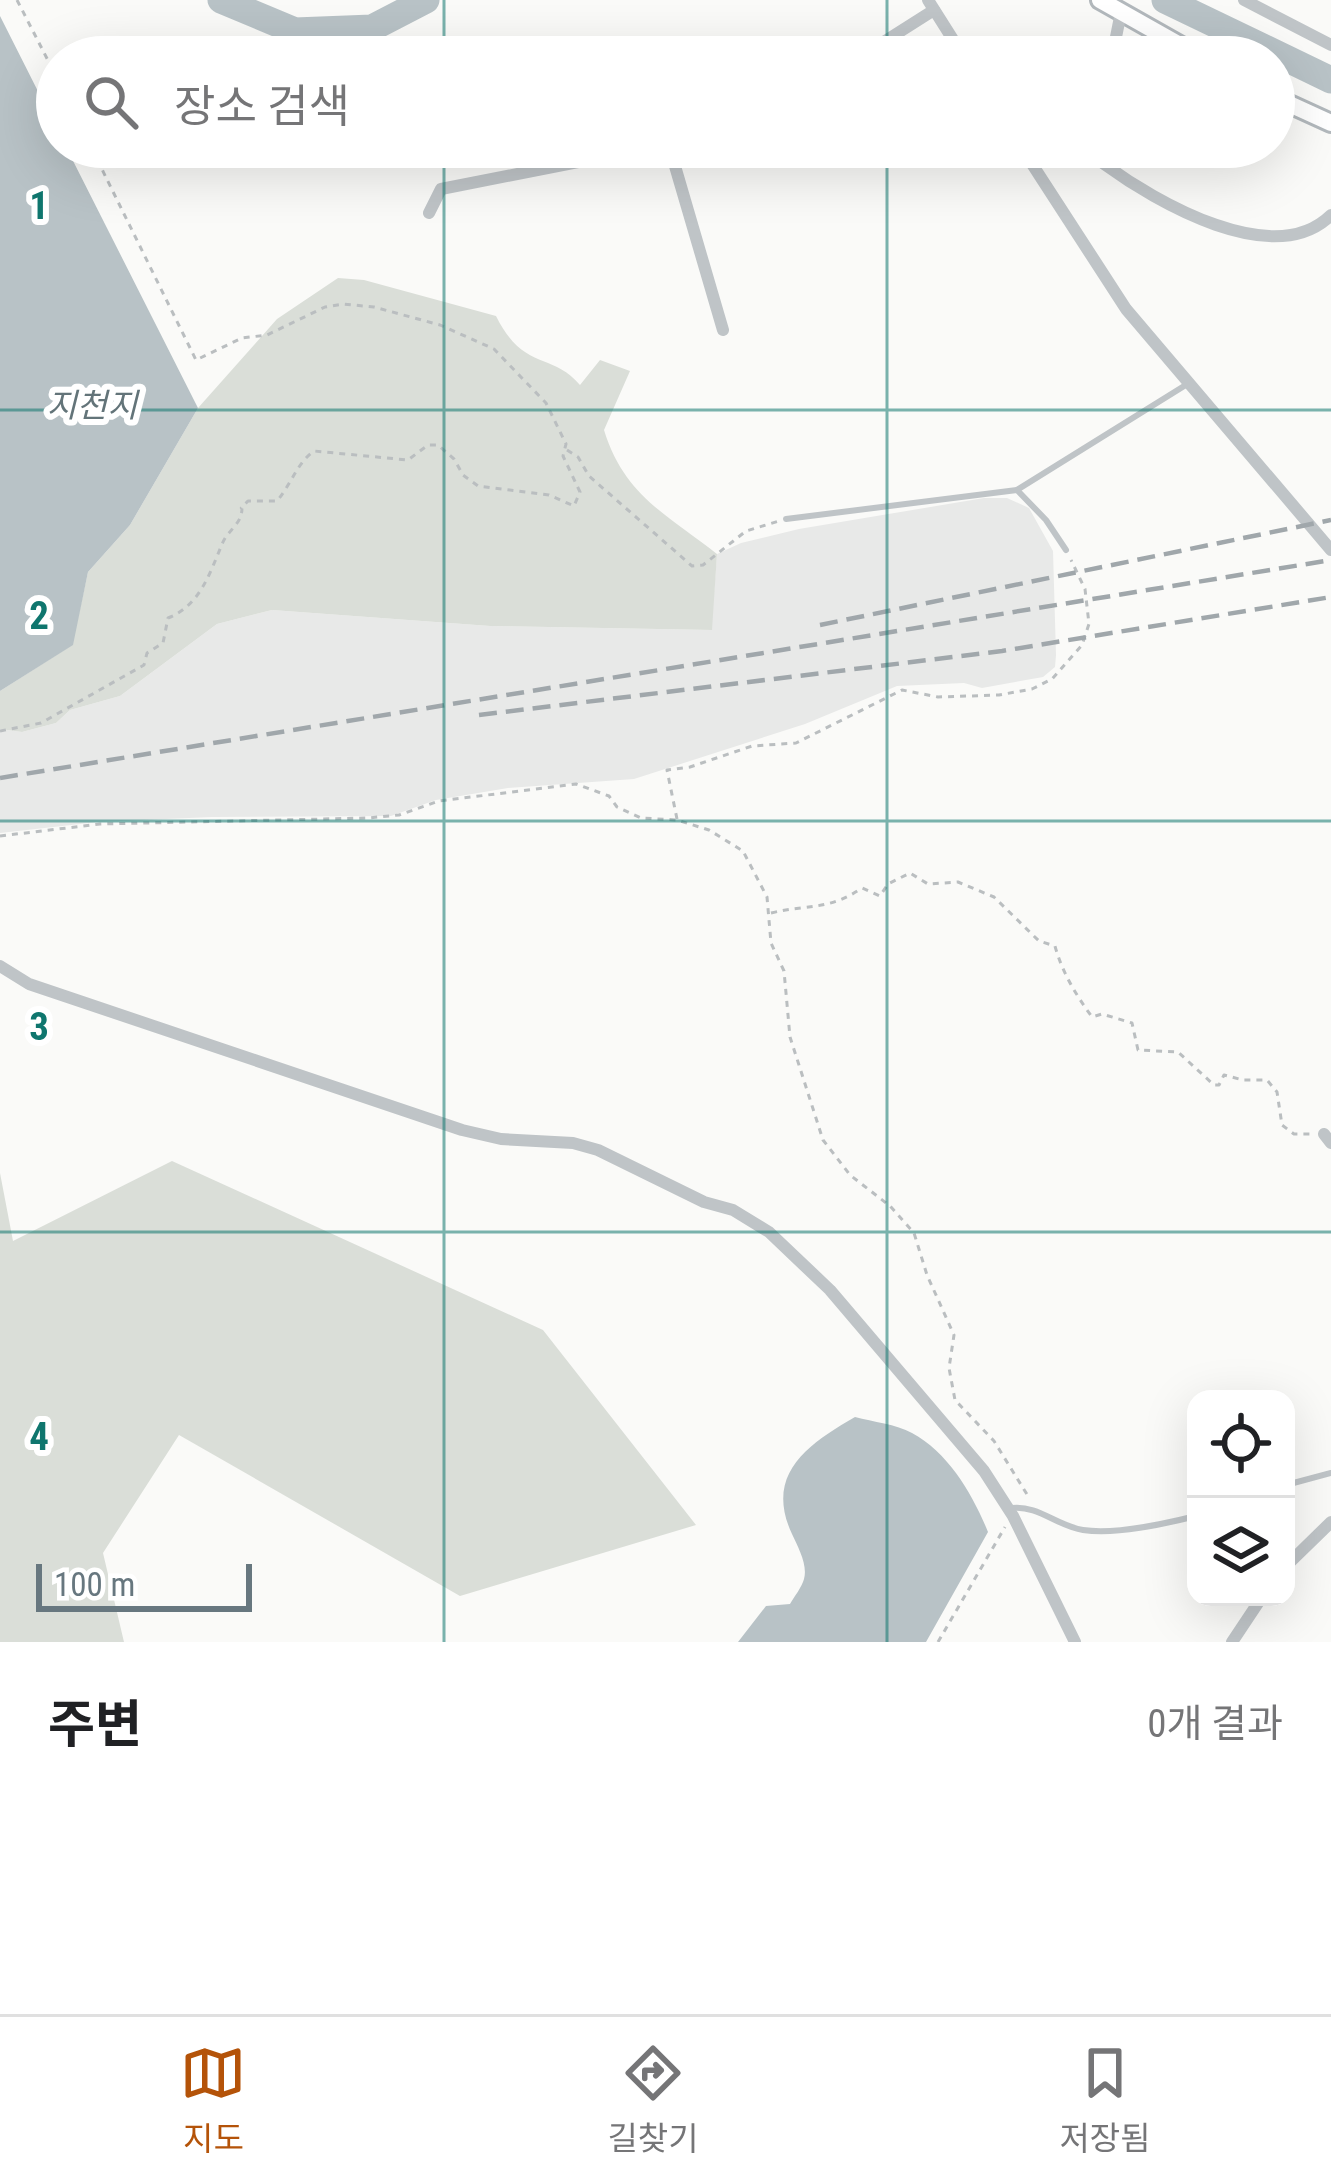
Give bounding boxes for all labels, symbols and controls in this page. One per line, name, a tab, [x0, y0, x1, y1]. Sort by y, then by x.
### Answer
search box	[36, 36, 1295, 168]
icon: search	[78, 69, 144, 135]
text: 장소 검색	[174, 80, 350, 133]
text: 1	[29, 183, 49, 229]
water label: 지천지	[46, 386, 140, 425]
text: 2	[29, 593, 49, 639]
text: 3	[29, 1004, 49, 1050]
map controls	[1187, 1390, 1295, 1606]
button: locate	[1187, 1390, 1295, 1498]
text: 4	[29, 1414, 49, 1460]
button: layers	[1187, 1498, 1295, 1606]
scale bar	[36, 1558, 252, 1611]
text: 100 m	[54, 1565, 135, 1604]
text: 주변	[48, 1695, 142, 1754]
text: 0개 결과	[1147, 1701, 1283, 1747]
tab: 지도	[180, 2040, 246, 2160]
tab: 길찾기	[607, 2040, 699, 2160]
tab: 저장됨	[1059, 2040, 1151, 2160]

